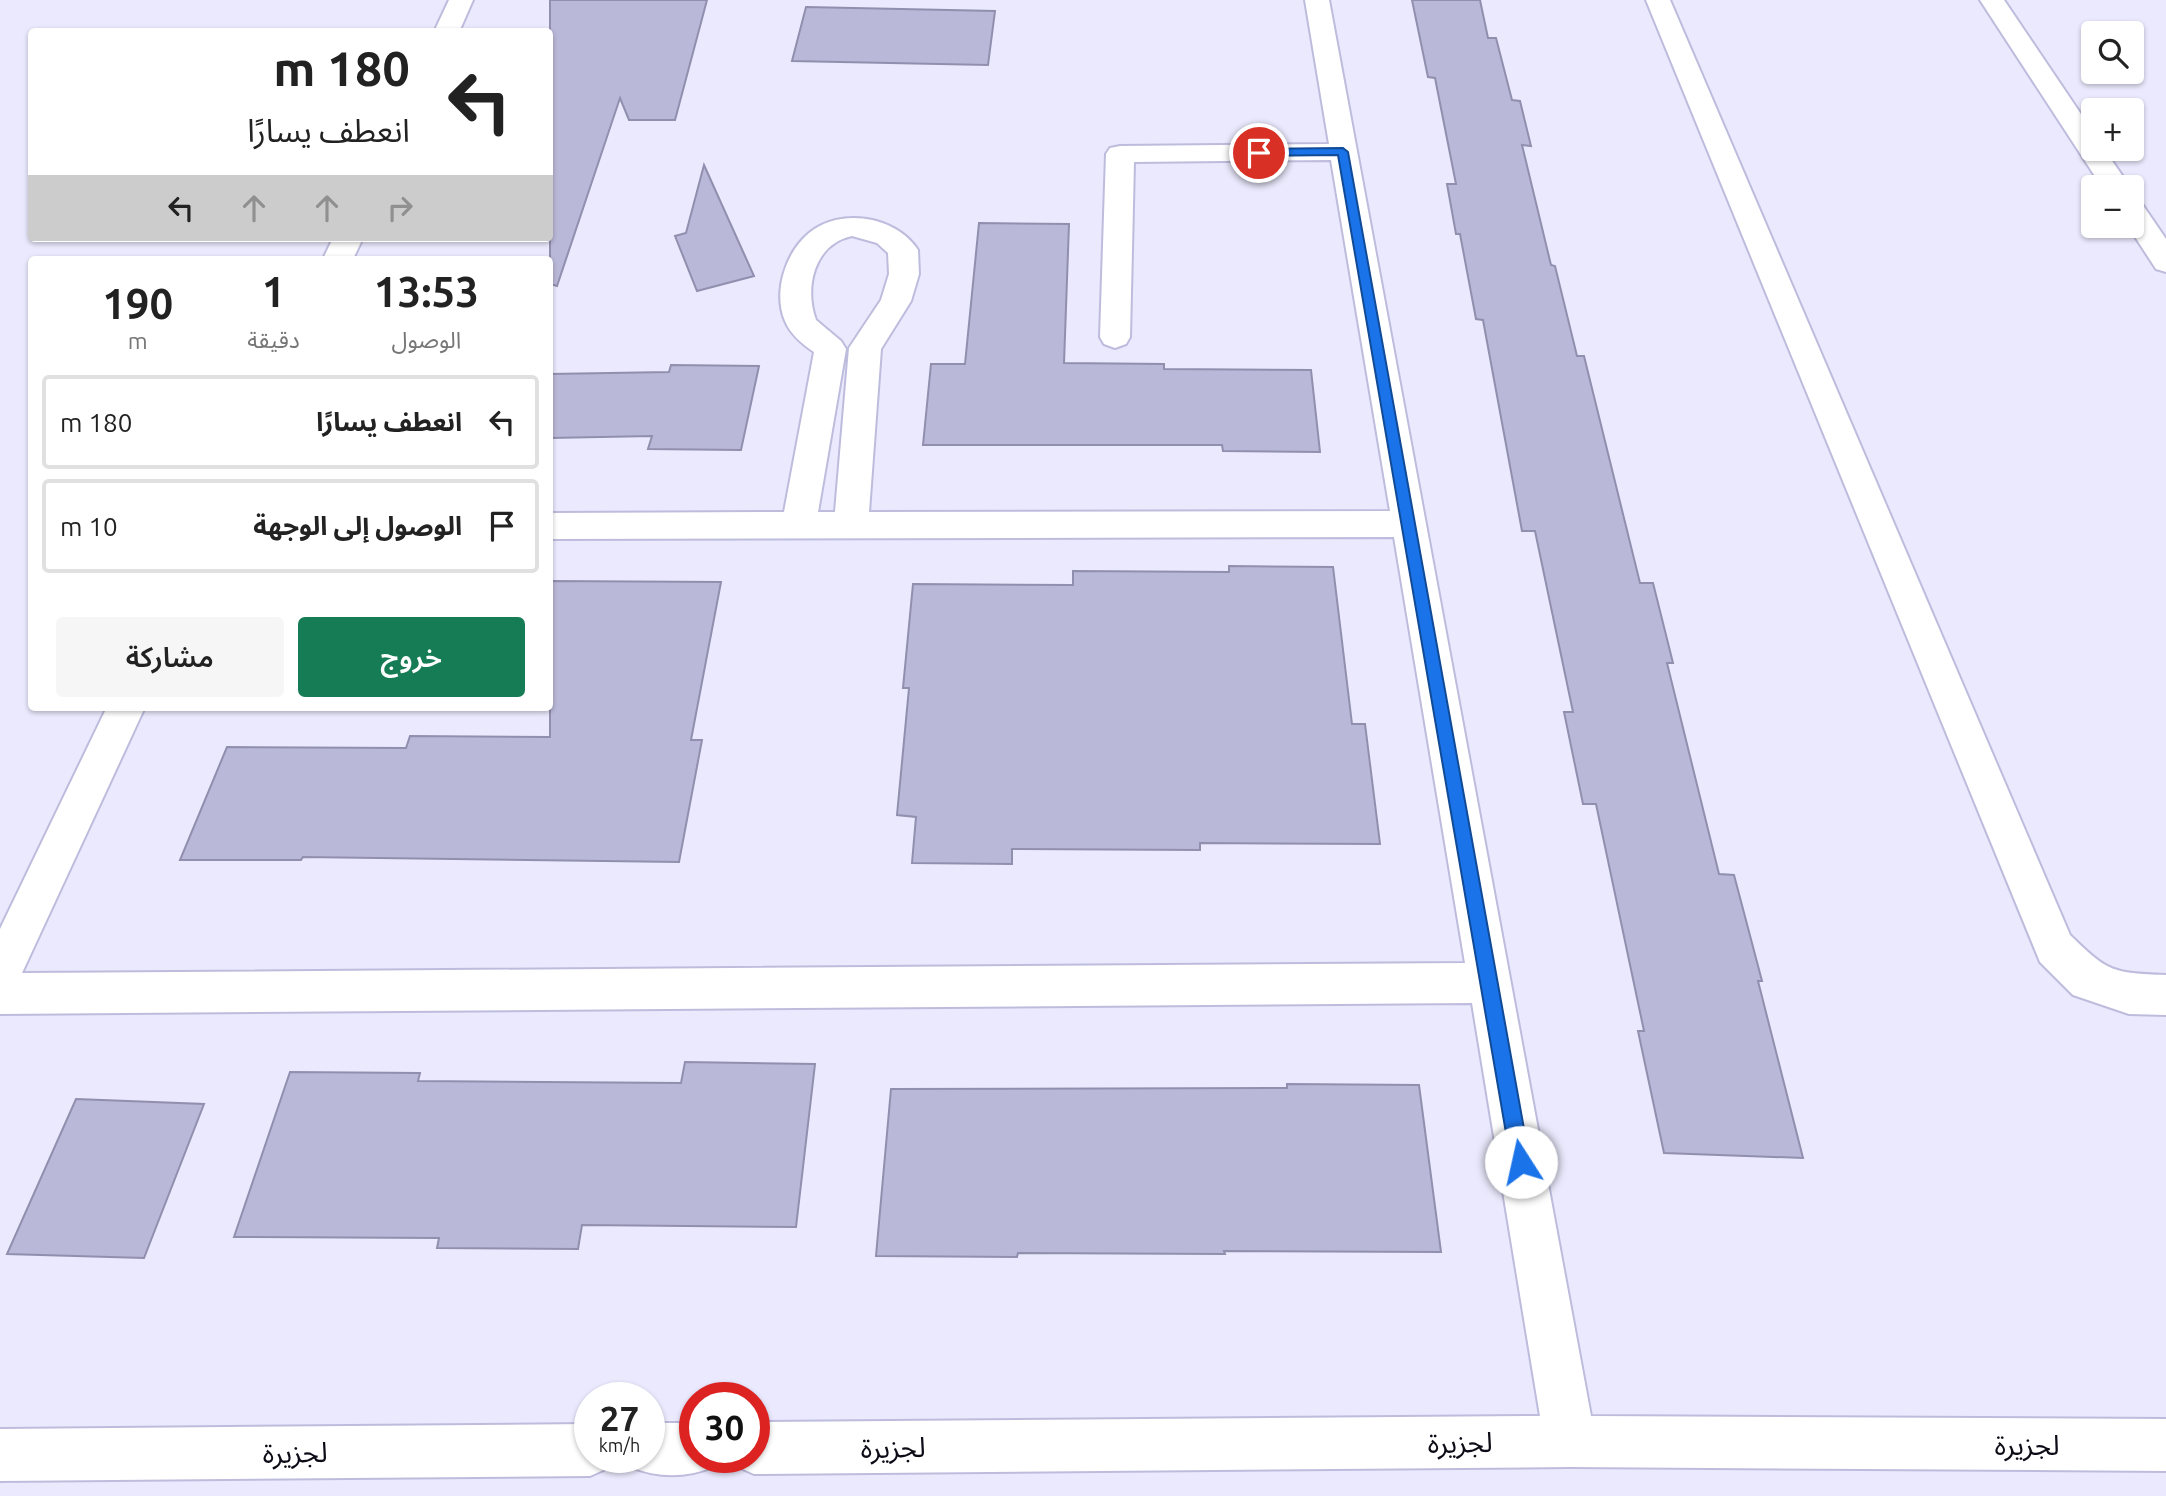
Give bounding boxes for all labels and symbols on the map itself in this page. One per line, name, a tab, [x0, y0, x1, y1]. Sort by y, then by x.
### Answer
pin	[1229, 123, 1289, 183]
position arrow	[1484, 1125, 1558, 1199]
speed limit sign: 30	[679, 1382, 770, 1473]
street label: لجزيرة	[1427, 1426, 1493, 1460]
street label: لجزيرة	[1994, 1429, 2060, 1462]
street label: لجزيرة	[860, 1431, 926, 1465]
street label: لجزيرة	[262, 1436, 328, 1470]

